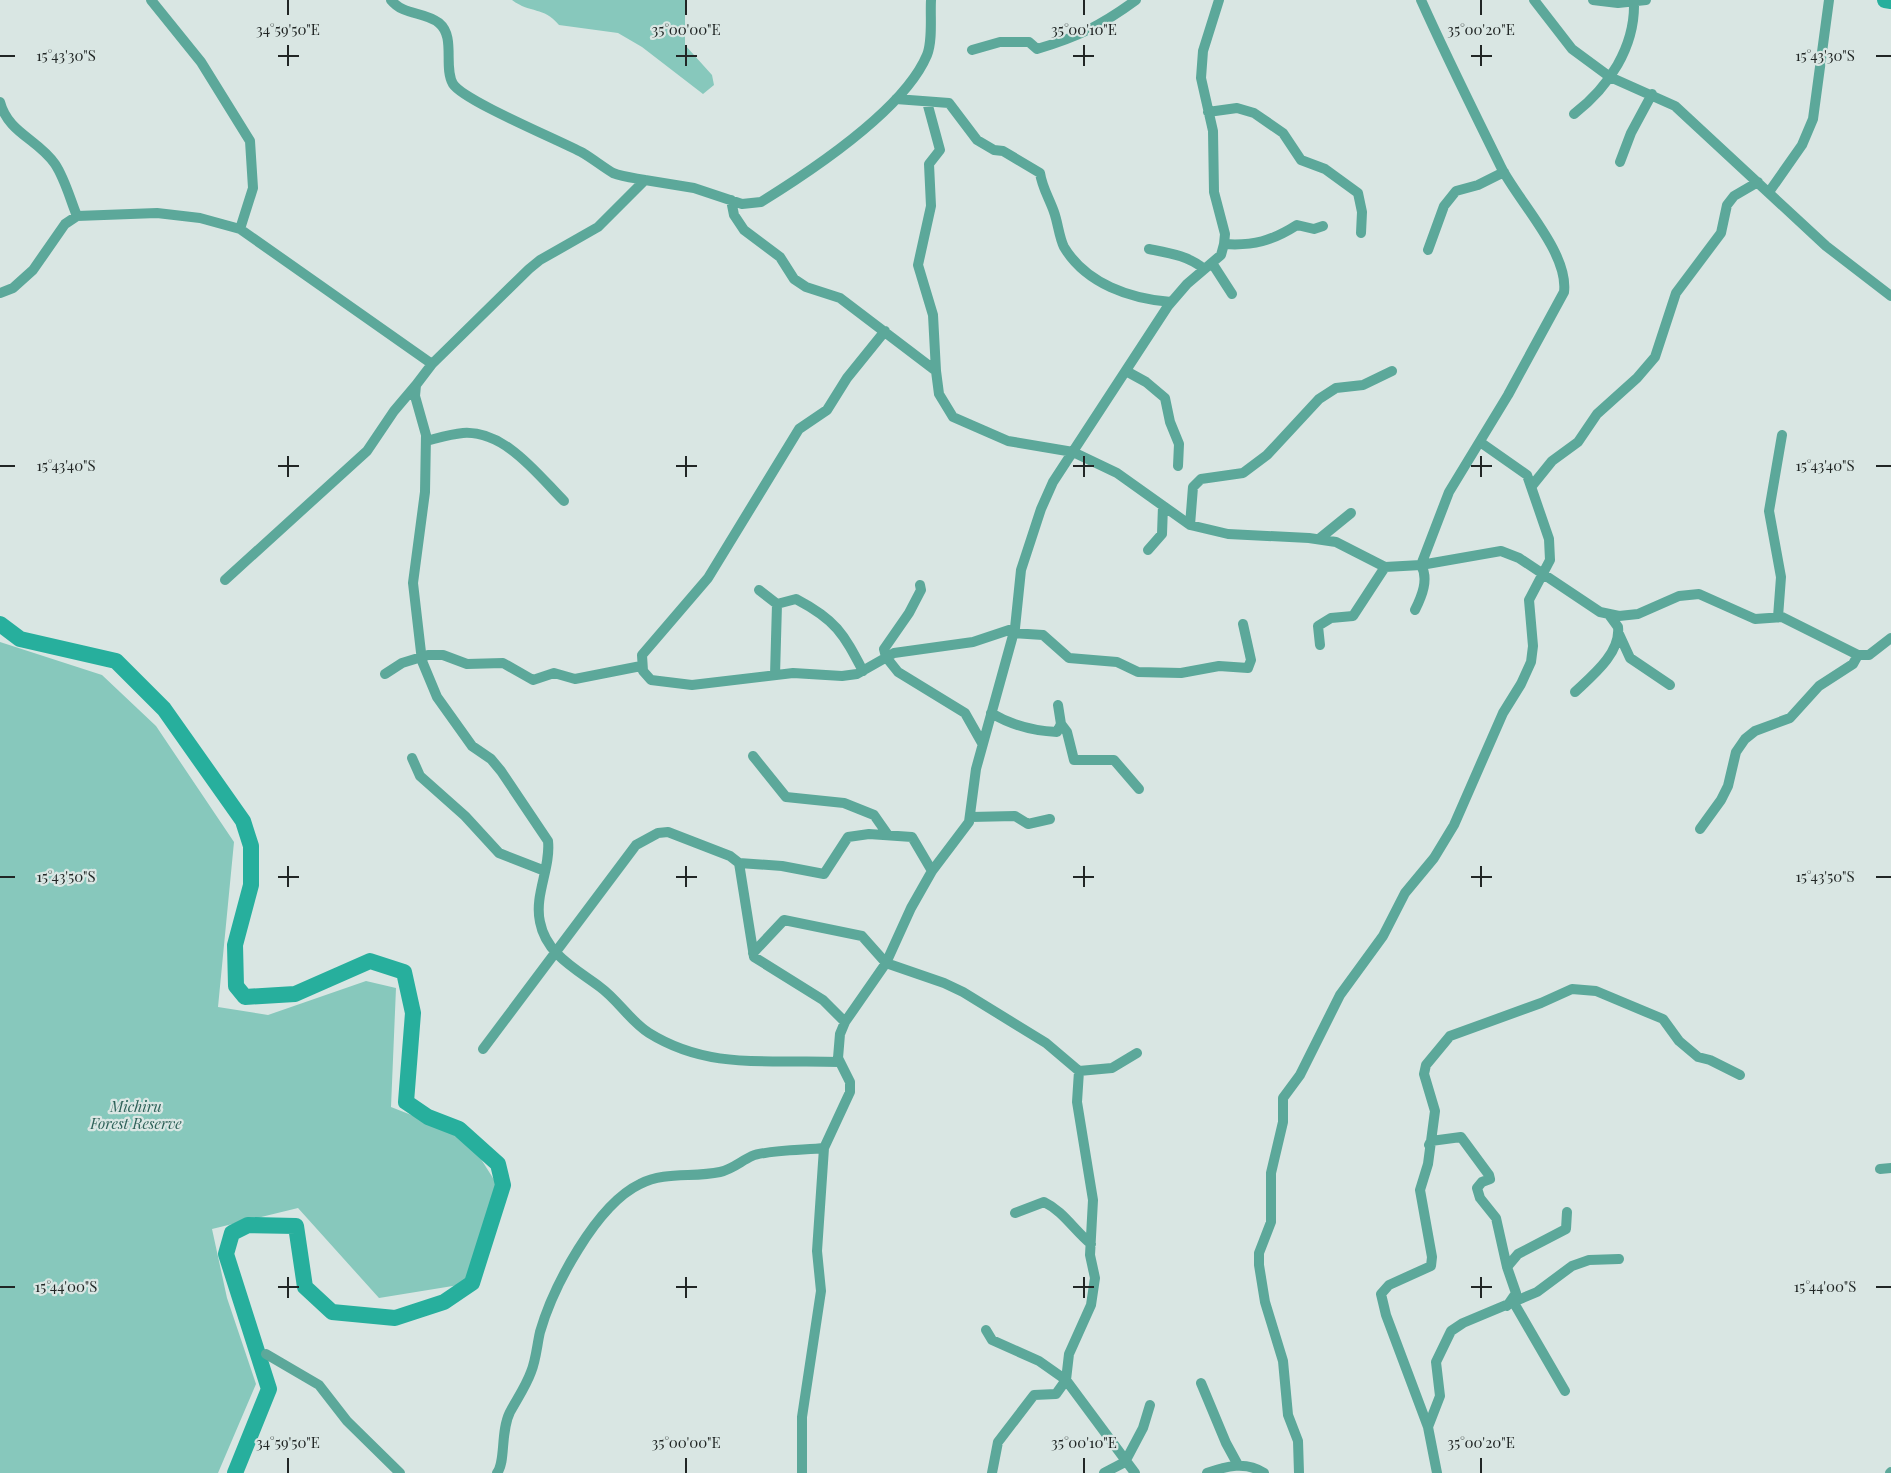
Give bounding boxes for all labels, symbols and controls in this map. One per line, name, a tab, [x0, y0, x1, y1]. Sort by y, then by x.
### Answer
text: 34°59'50"E	[256, 19, 320, 39]
text: 35°00'00"E	[651, 19, 721, 39]
text: 35°00'10"E	[1051, 19, 1117, 39]
text: 35°00'20"E	[1447, 19, 1515, 39]
text: 15°43'30"S	[36, 45, 96, 65]
text: 15°43'30"S	[1795, 45, 1855, 65]
text: 15°43'40"S	[36, 455, 96, 475]
text: 15°43'40"S	[1795, 455, 1855, 475]
text: 15°43'50"S	[36, 866, 96, 886]
text: 15°43'50"S	[1795, 866, 1855, 886]
park label: Michiru Forest Reserve	[89, 1096, 182, 1133]
text: 15°44'00"S	[35, 1276, 97, 1296]
text: 15°44'00"S	[1794, 1276, 1856, 1296]
text: 34°59'50"E	[256, 1432, 320, 1452]
text: 35°00'00"E	[651, 1432, 721, 1452]
text: 35°00'10"E	[1051, 1432, 1117, 1452]
text: 35°00'20"E	[1447, 1432, 1515, 1452]

